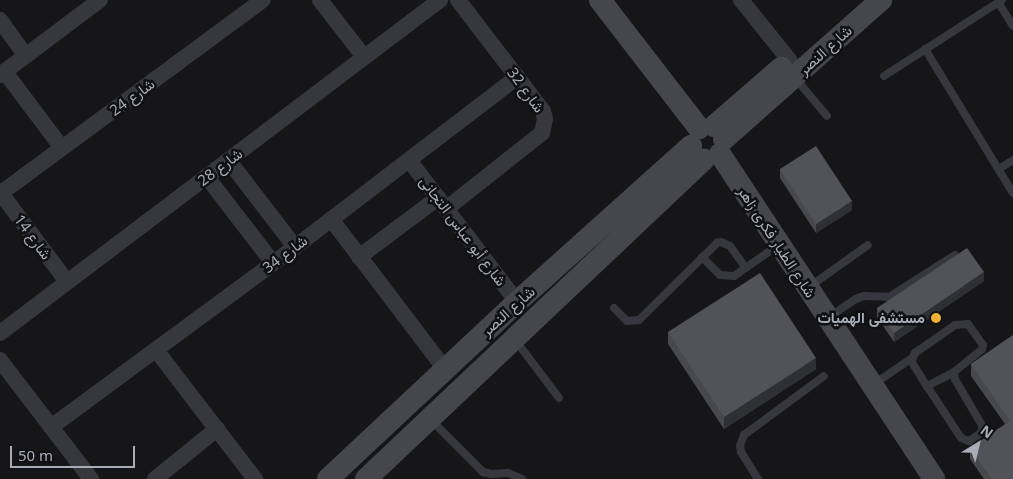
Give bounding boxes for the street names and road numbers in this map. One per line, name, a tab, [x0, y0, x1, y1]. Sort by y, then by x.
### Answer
street label: شارع النصر	[795, 21, 855, 79]
street label: شارع 32	[504, 64, 548, 116]
street label: شارع 24	[106, 75, 158, 119]
street label: شارع 28	[194, 144, 246, 190]
street label: شارع أبو عباس التجانى	[416, 173, 510, 289]
street label: شارع الطيار فكرى زاهر	[734, 183, 820, 301]
street label: شارع 14	[11, 211, 55, 263]
street label: شارع 34	[259, 231, 311, 277]
street label: شارع النصر	[478, 282, 538, 340]

